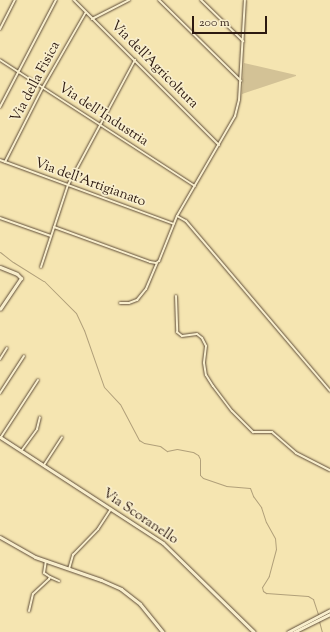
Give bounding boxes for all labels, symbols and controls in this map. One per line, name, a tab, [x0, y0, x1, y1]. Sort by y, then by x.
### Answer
scale bar	[194, 8, 269, 34]
text: 200 m	[199, 14, 230, 32]
street label: Via dell'Agricoltura	[107, 18, 201, 112]
street label: Via della Fisica	[8, 39, 64, 125]
street label: Via dell'Industria	[55, 80, 151, 150]
street label: Via dell'Artigianato	[32, 155, 148, 211]
street label: Via Scoranello	[99, 485, 181, 549]

